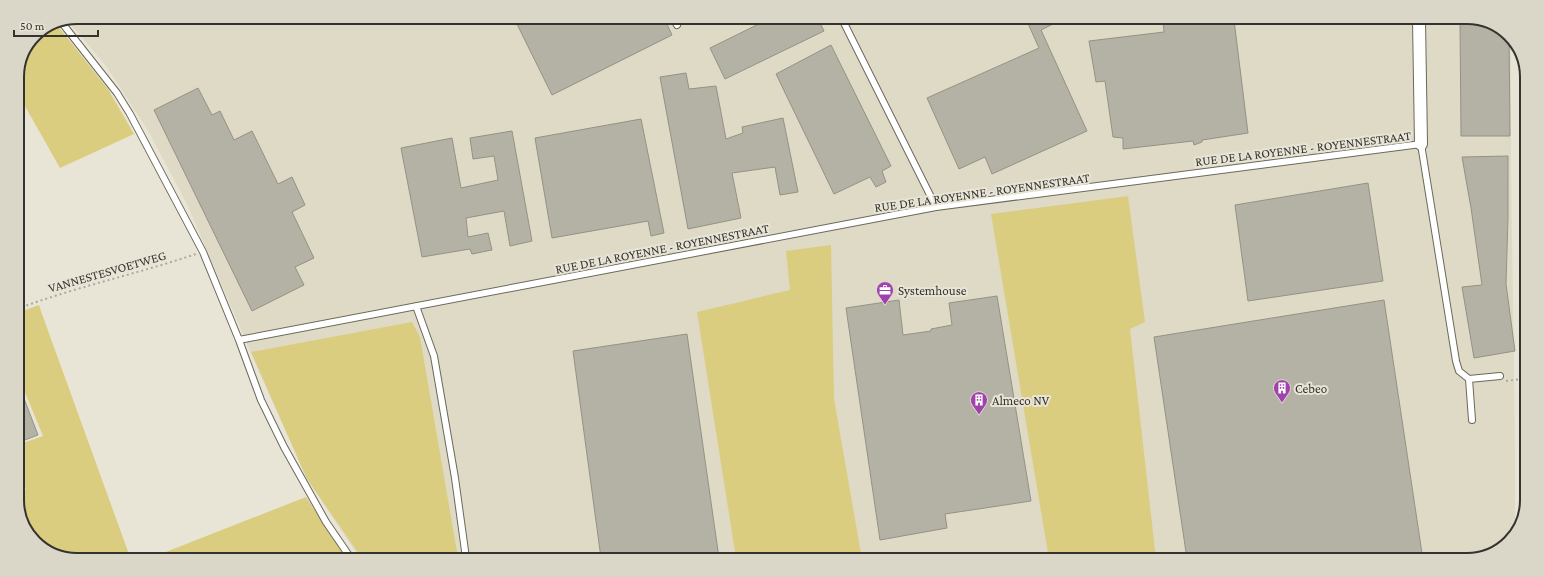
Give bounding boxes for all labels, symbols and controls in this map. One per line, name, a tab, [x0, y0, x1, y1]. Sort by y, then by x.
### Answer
scale bar	[14, 12, 98, 38]
text: 50 m	[20, 19, 45, 33]
street label: RUE DE LA ROYENNE - ROYENNESTRAAT	[1194, 128, 1412, 169]
street label: RUE DE LA ROYENNE - ROYENNESTRAAT	[873, 170, 1091, 215]
street label: RUE DE LA ROYENNE - ROYENNESTRAAT	[554, 220, 770, 277]
street label: VANNESTESVOETWEG	[47, 247, 168, 295]
office icon: Systemhouse	[875, 280, 895, 305]
place label: Systemhouse	[898, 283, 967, 298]
building icon: Cebeo	[1272, 378, 1292, 403]
place label: Cebeo	[1295, 381, 1327, 396]
building icon: Almeco NV	[969, 390, 989, 415]
place label: Almeco NV	[992, 393, 1050, 408]

